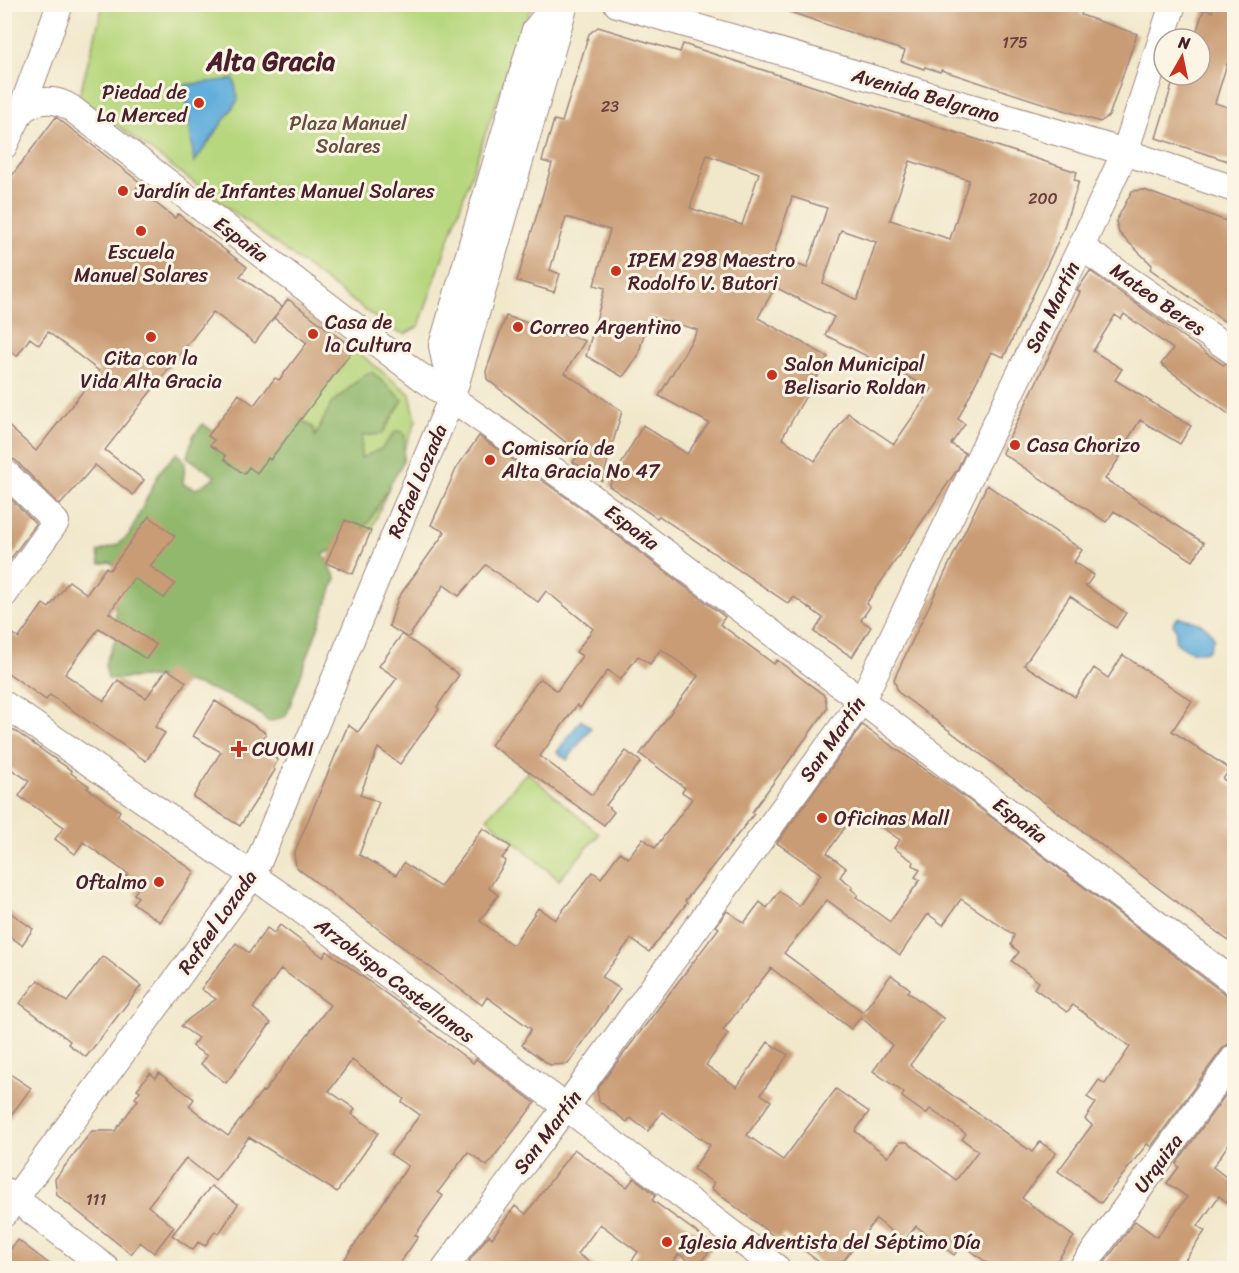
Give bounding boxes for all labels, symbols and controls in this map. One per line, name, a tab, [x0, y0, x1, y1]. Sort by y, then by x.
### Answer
north arrow	[1152, 27, 1212, 87]
text: N	[1176, 27, 1193, 58]
house number: 175	[1002, 28, 1028, 57]
district label: Alta Gracia	[206, 38, 335, 84]
street label: Avenida Belgrano	[847, 57, 1004, 133]
place label: Piedad de La Merced	[97, 75, 188, 133]
house number: 23	[601, 92, 619, 121]
marker: Piedad de La Merced	[192, 96, 206, 110]
park label: Plaza Manuel Solares	[289, 106, 408, 164]
place label: Jardín de Infantes Manuel Solares	[134, 174, 435, 209]
marker: Jardín de Infantes Manuel Solares	[116, 184, 130, 198]
house number: 200	[1028, 184, 1058, 213]
street label: España	[206, 207, 277, 273]
marker: Escuela Manuel Solares	[134, 224, 148, 238]
place label: Escuela Manuel Solares	[74, 235, 209, 293]
place label: IPEM 298 Maestro Rodolfo V. Butori	[627, 243, 795, 301]
street label: Mateo Beres	[1103, 253, 1214, 346]
street label: San Martín	[1015, 255, 1090, 359]
marker: IPEM 298 Maestro Rodolfo V. Butori	[609, 264, 623, 278]
place label: Casa de la Cultura	[325, 305, 412, 363]
place label: Correo Argentino	[530, 310, 681, 345]
marker: Correo Argentino	[511, 320, 525, 334]
marker: Casa de la Cultura	[306, 327, 320, 341]
marker: Cita con la Vida Alta Gracia	[144, 330, 158, 344]
place label: Cita con la Vida Alta Gracia	[80, 341, 222, 399]
place label: Salon Municipal Belisario Roldan	[784, 347, 926, 405]
marker: Salon Municipal Belisario Roldan	[765, 368, 779, 382]
street label: Rafael Lozada	[378, 419, 457, 544]
place label: Casa Chorizo	[1027, 428, 1140, 463]
place label: Comisaría de Alta Gracia No 47	[501, 431, 661, 489]
marker: Casa Chorizo	[1008, 438, 1022, 452]
marker: Comisaría de Alta Gracia No 47	[483, 453, 497, 467]
street label: España	[597, 495, 668, 561]
street label: San Martín	[790, 689, 875, 790]
place label: CUOMI	[252, 732, 314, 767]
marker: CUOMI	[230, 740, 248, 758]
street label: España	[985, 788, 1056, 854]
place label: Oficinas Mall	[834, 801, 951, 836]
marker: Oficinas Mall	[815, 811, 829, 825]
street label: Rafael Lozada	[168, 863, 266, 982]
place label: Oftalmo	[76, 865, 147, 900]
marker: Oftalmo	[152, 875, 166, 889]
street label: Arzobispo Castellanos	[306, 908, 483, 1053]
street label: San Martín	[504, 1082, 591, 1182]
street label: Urquiza	[1125, 1126, 1192, 1201]
house number: 111	[86, 1185, 106, 1214]
place label: Iglesia Adventista del Séptimo Día	[678, 1225, 980, 1260]
marker: Iglesia Adventista del Séptimo Día	[660, 1235, 674, 1249]

